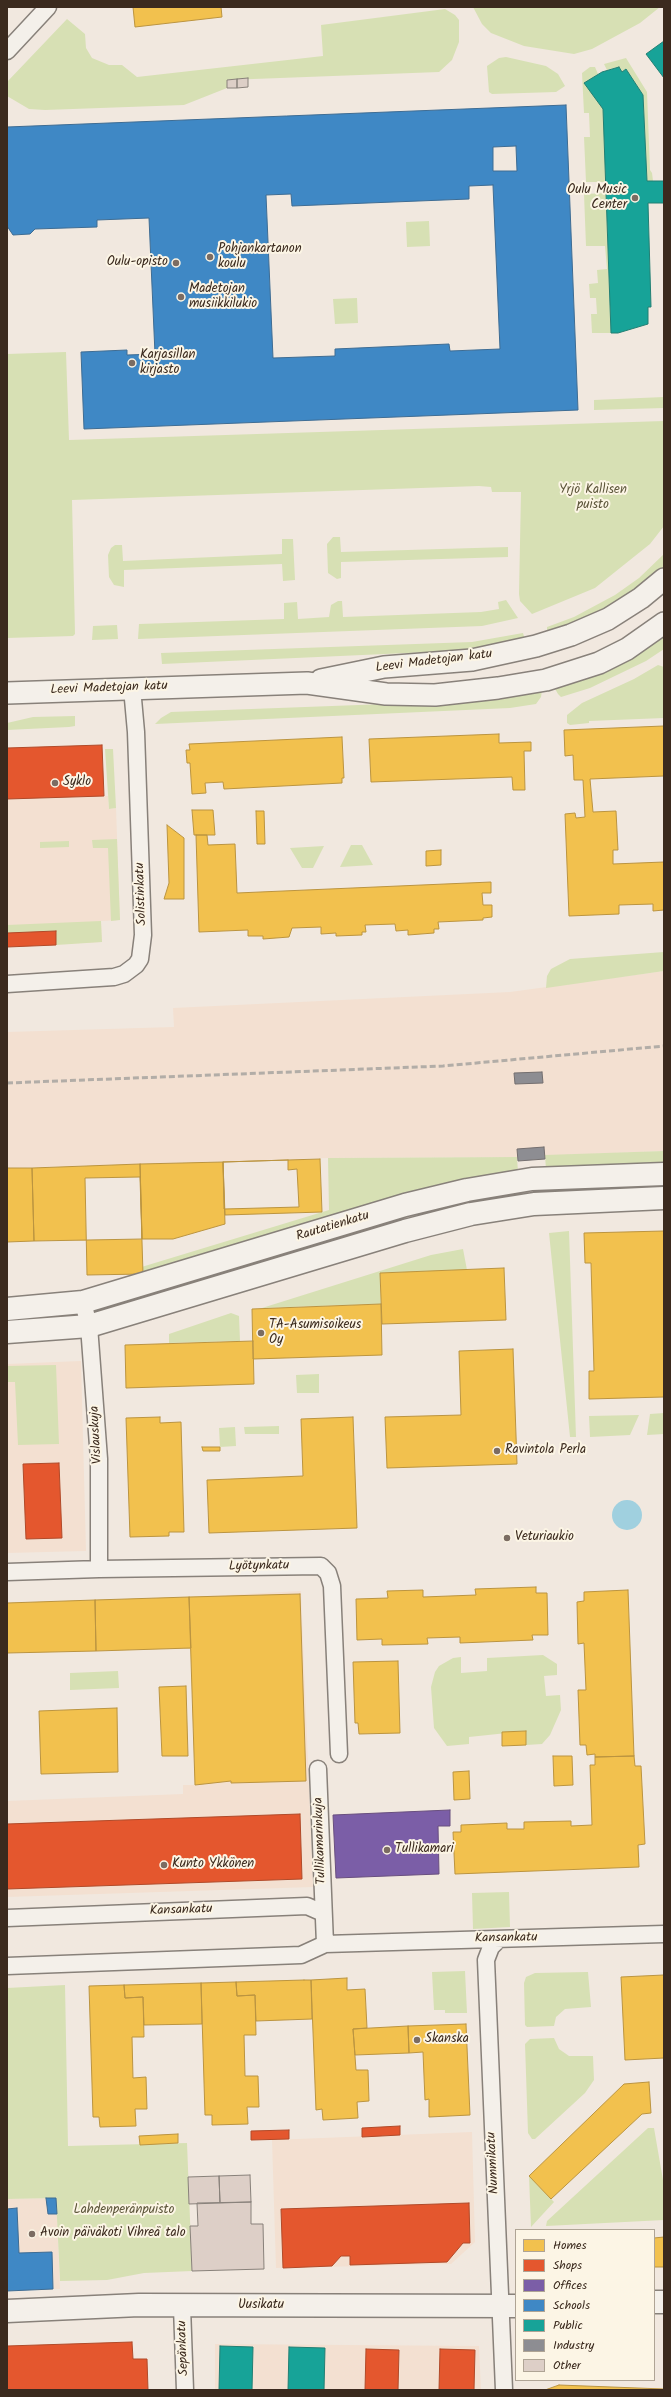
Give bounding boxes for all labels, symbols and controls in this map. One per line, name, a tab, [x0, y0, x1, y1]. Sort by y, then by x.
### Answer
place label: Oulu Music Center	[567, 183, 627, 214]
marker: Oulu Music Center	[630, 193, 640, 203]
place label: Pohjankartanon koulu	[218, 242, 302, 273]
marker: Pohjankartanon koulu	[205, 252, 215, 262]
place label: Oulu-opisto	[107, 255, 168, 271]
marker: Oulu-opisto	[171, 258, 181, 268]
place label: Madetojan musiikkilukio	[189, 282, 257, 313]
marker: Madetojan musiikkilukio	[176, 292, 186, 302]
place label: Karjasillan kirjasto	[140, 348, 196, 379]
marker: Karjasillan kirjasto	[127, 358, 137, 368]
park label: Yrjö Kallisen puisto	[559, 483, 627, 514]
street label: Leevi Madetojan katu	[375, 647, 493, 677]
street label: Leevi Madetojan katu	[50, 679, 168, 699]
place label: Syklo	[63, 775, 91, 791]
marker: Syklo	[50, 778, 60, 788]
street label: Solistinkatu	[133, 862, 151, 926]
street label: Rautatienkatu	[295, 1209, 371, 1245]
place label: TA-Asumisoikeus Oy	[269, 1318, 361, 1349]
marker: TA-Asumisoikeus Oy	[256, 1328, 266, 1338]
street label: Vislauskuja	[88, 1405, 106, 1465]
place label: Ravintola Perla	[505, 1443, 586, 1459]
marker: Ravintola Perla	[492, 1446, 502, 1456]
place label: Veturiaukio	[515, 1530, 574, 1546]
marker: Veturiaukio	[502, 1533, 512, 1543]
street label: Lyötynkatu	[229, 1559, 289, 1575]
street label: Tullikamarinkuja	[312, 1797, 330, 1885]
place label: Tullikamari	[395, 1842, 454, 1858]
marker: Tullikamari	[382, 1845, 392, 1855]
place label: Kunto Ykkönen	[172, 1857, 254, 1873]
marker: Kunto Ykkönen	[159, 1860, 169, 1870]
street label: Kansankatu	[149, 1902, 213, 1920]
street label: Kansankatu	[474, 1931, 538, 1947]
place label: Skanska	[425, 2032, 469, 2048]
marker: Skanska	[412, 2035, 422, 2045]
street label: Nummikatu	[485, 2131, 503, 2195]
park label: Lahdenperänpuisto	[74, 2203, 174, 2219]
place label: Avoin päiväkoti Vihreä talo	[40, 2226, 186, 2242]
marker: Avoin päiväkoti Vihreä talo	[27, 2229, 37, 2239]
legend	[515, 2229, 655, 2381]
text: Homes	[553, 2236, 587, 2255]
text: Shops	[553, 2256, 582, 2275]
text: Offices	[553, 2276, 587, 2295]
text: Schools	[553, 2296, 590, 2315]
street label: Uusikatu	[238, 2298, 284, 2314]
text: Public	[553, 2316, 583, 2335]
street label: Sepänkatu	[175, 2320, 193, 2376]
text: Industry	[553, 2336, 594, 2355]
text: Other	[553, 2356, 581, 2375]

